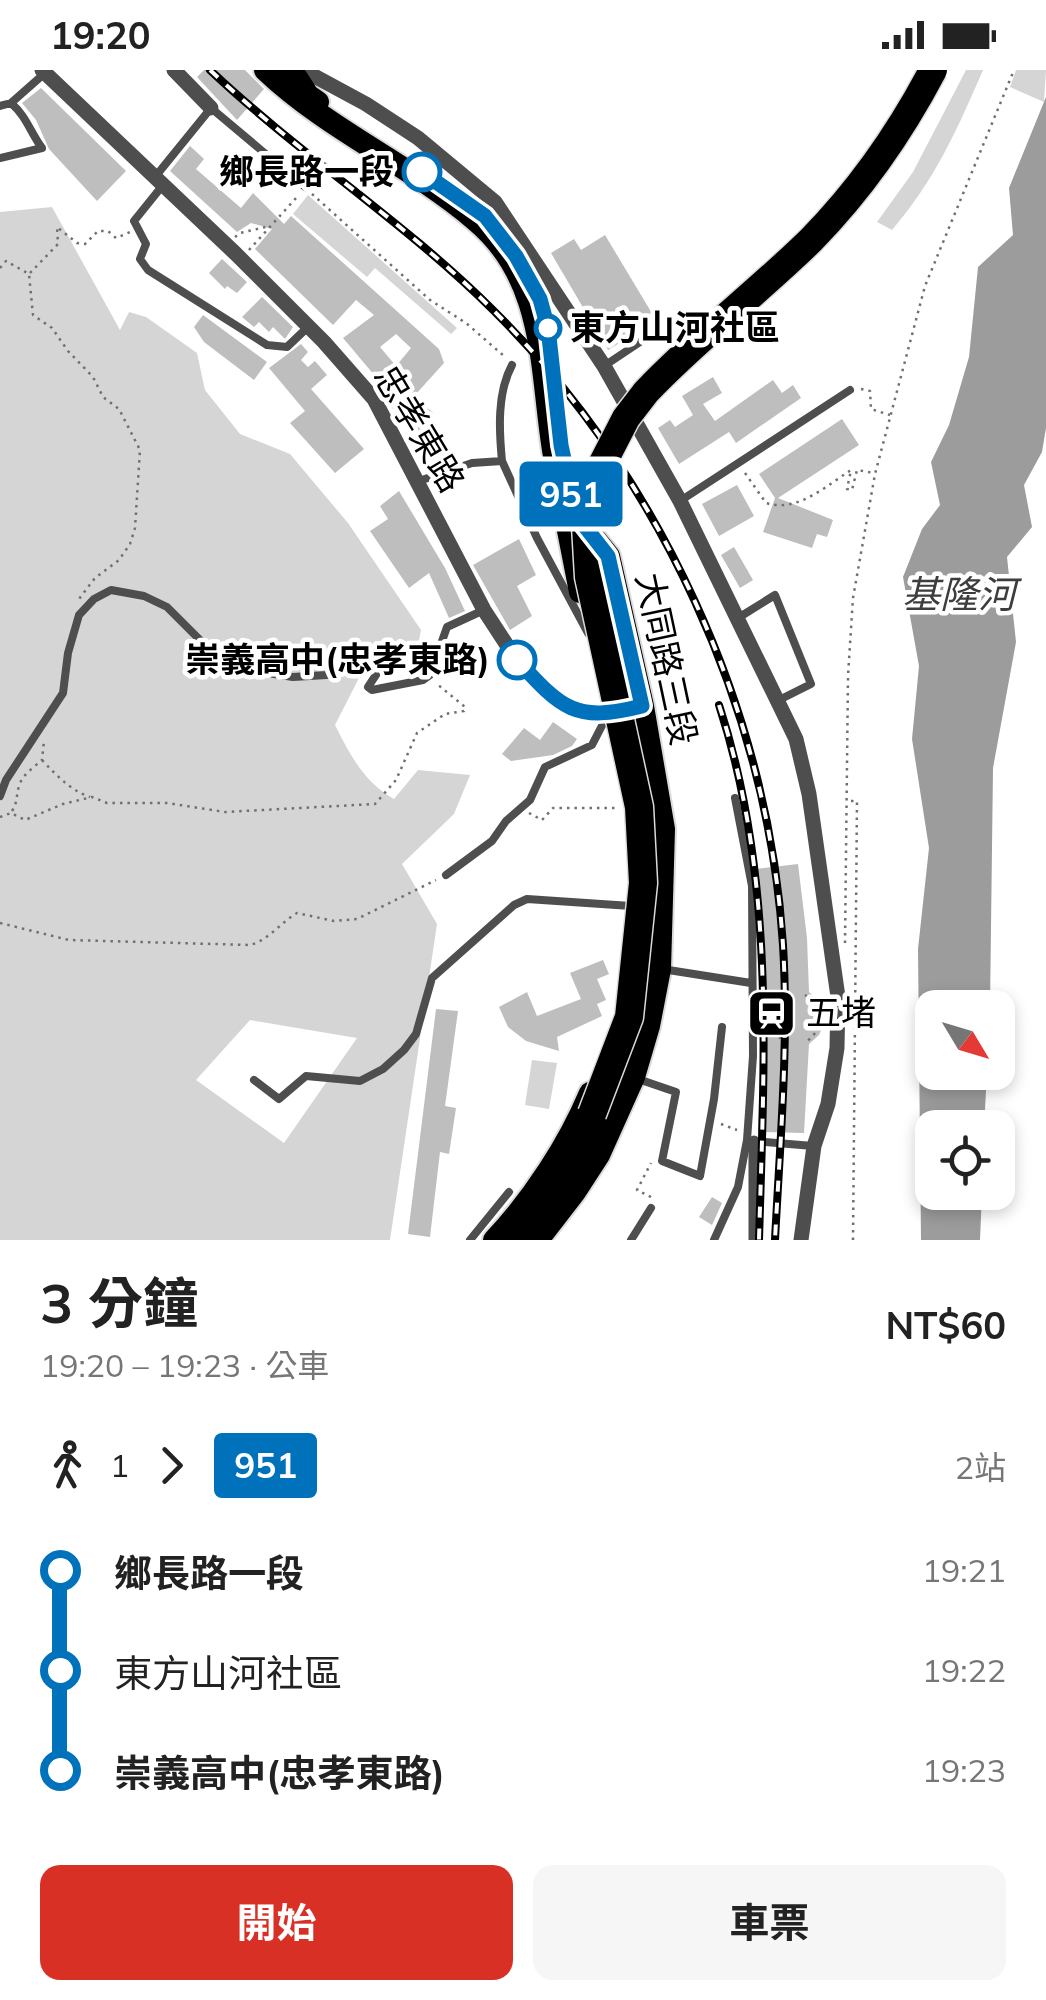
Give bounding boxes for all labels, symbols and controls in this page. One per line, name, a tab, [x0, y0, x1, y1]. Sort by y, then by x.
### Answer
text: 19:20	[50, 11, 151, 59]
place label: 鄉長路一段	[219, 149, 394, 193]
marker: 鄉長路一段	[403, 153, 441, 191]
place label: 東方山河社區	[570, 305, 780, 349]
marker: 東方山河社區	[535, 315, 561, 341]
street label: 忠孝東路	[365, 357, 475, 500]
line badge: 951	[514, 462, 628, 526]
text: 951	[539, 472, 603, 516]
street label: 大同路三段	[627, 569, 707, 749]
water label: 基隆河	[902, 570, 1023, 618]
place label: 崇義高中(忠孝東路)	[185, 637, 490, 681]
marker: 崇義高中(忠孝東路)	[498, 641, 536, 679]
station icon: 五堵	[745, 987, 797, 1039]
place label: 五堵	[806, 990, 876, 1034]
north arrow	[915, 990, 1015, 1090]
map controls	[915, 990, 1015, 1210]
button: locate	[915, 1110, 1015, 1210]
text: 3 分鐘	[40, 1268, 198, 1337]
text: NT$60	[885, 1301, 1006, 1349]
text: 19:20 – 19:23 · 公車	[40, 1345, 329, 1385]
icon: walk	[40, 1438, 95, 1493]
icon: forward	[144, 1438, 199, 1493]
text: 951	[234, 1443, 297, 1487]
text: 1	[110, 1445, 129, 1485]
text: 2站	[955, 1447, 1006, 1487]
text: 鄉長路一段	[114, 1549, 304, 1597]
text: 19:21	[922, 1550, 1006, 1590]
text: 東方山河社區	[114, 1649, 342, 1697]
text: 19:22	[922, 1650, 1006, 1690]
text: 崇義高中(忠孝東路)	[114, 1749, 445, 1797]
text: 19:23	[922, 1750, 1006, 1790]
button: 開始	[40, 1865, 513, 1980]
button: 車票	[533, 1865, 1006, 1980]

